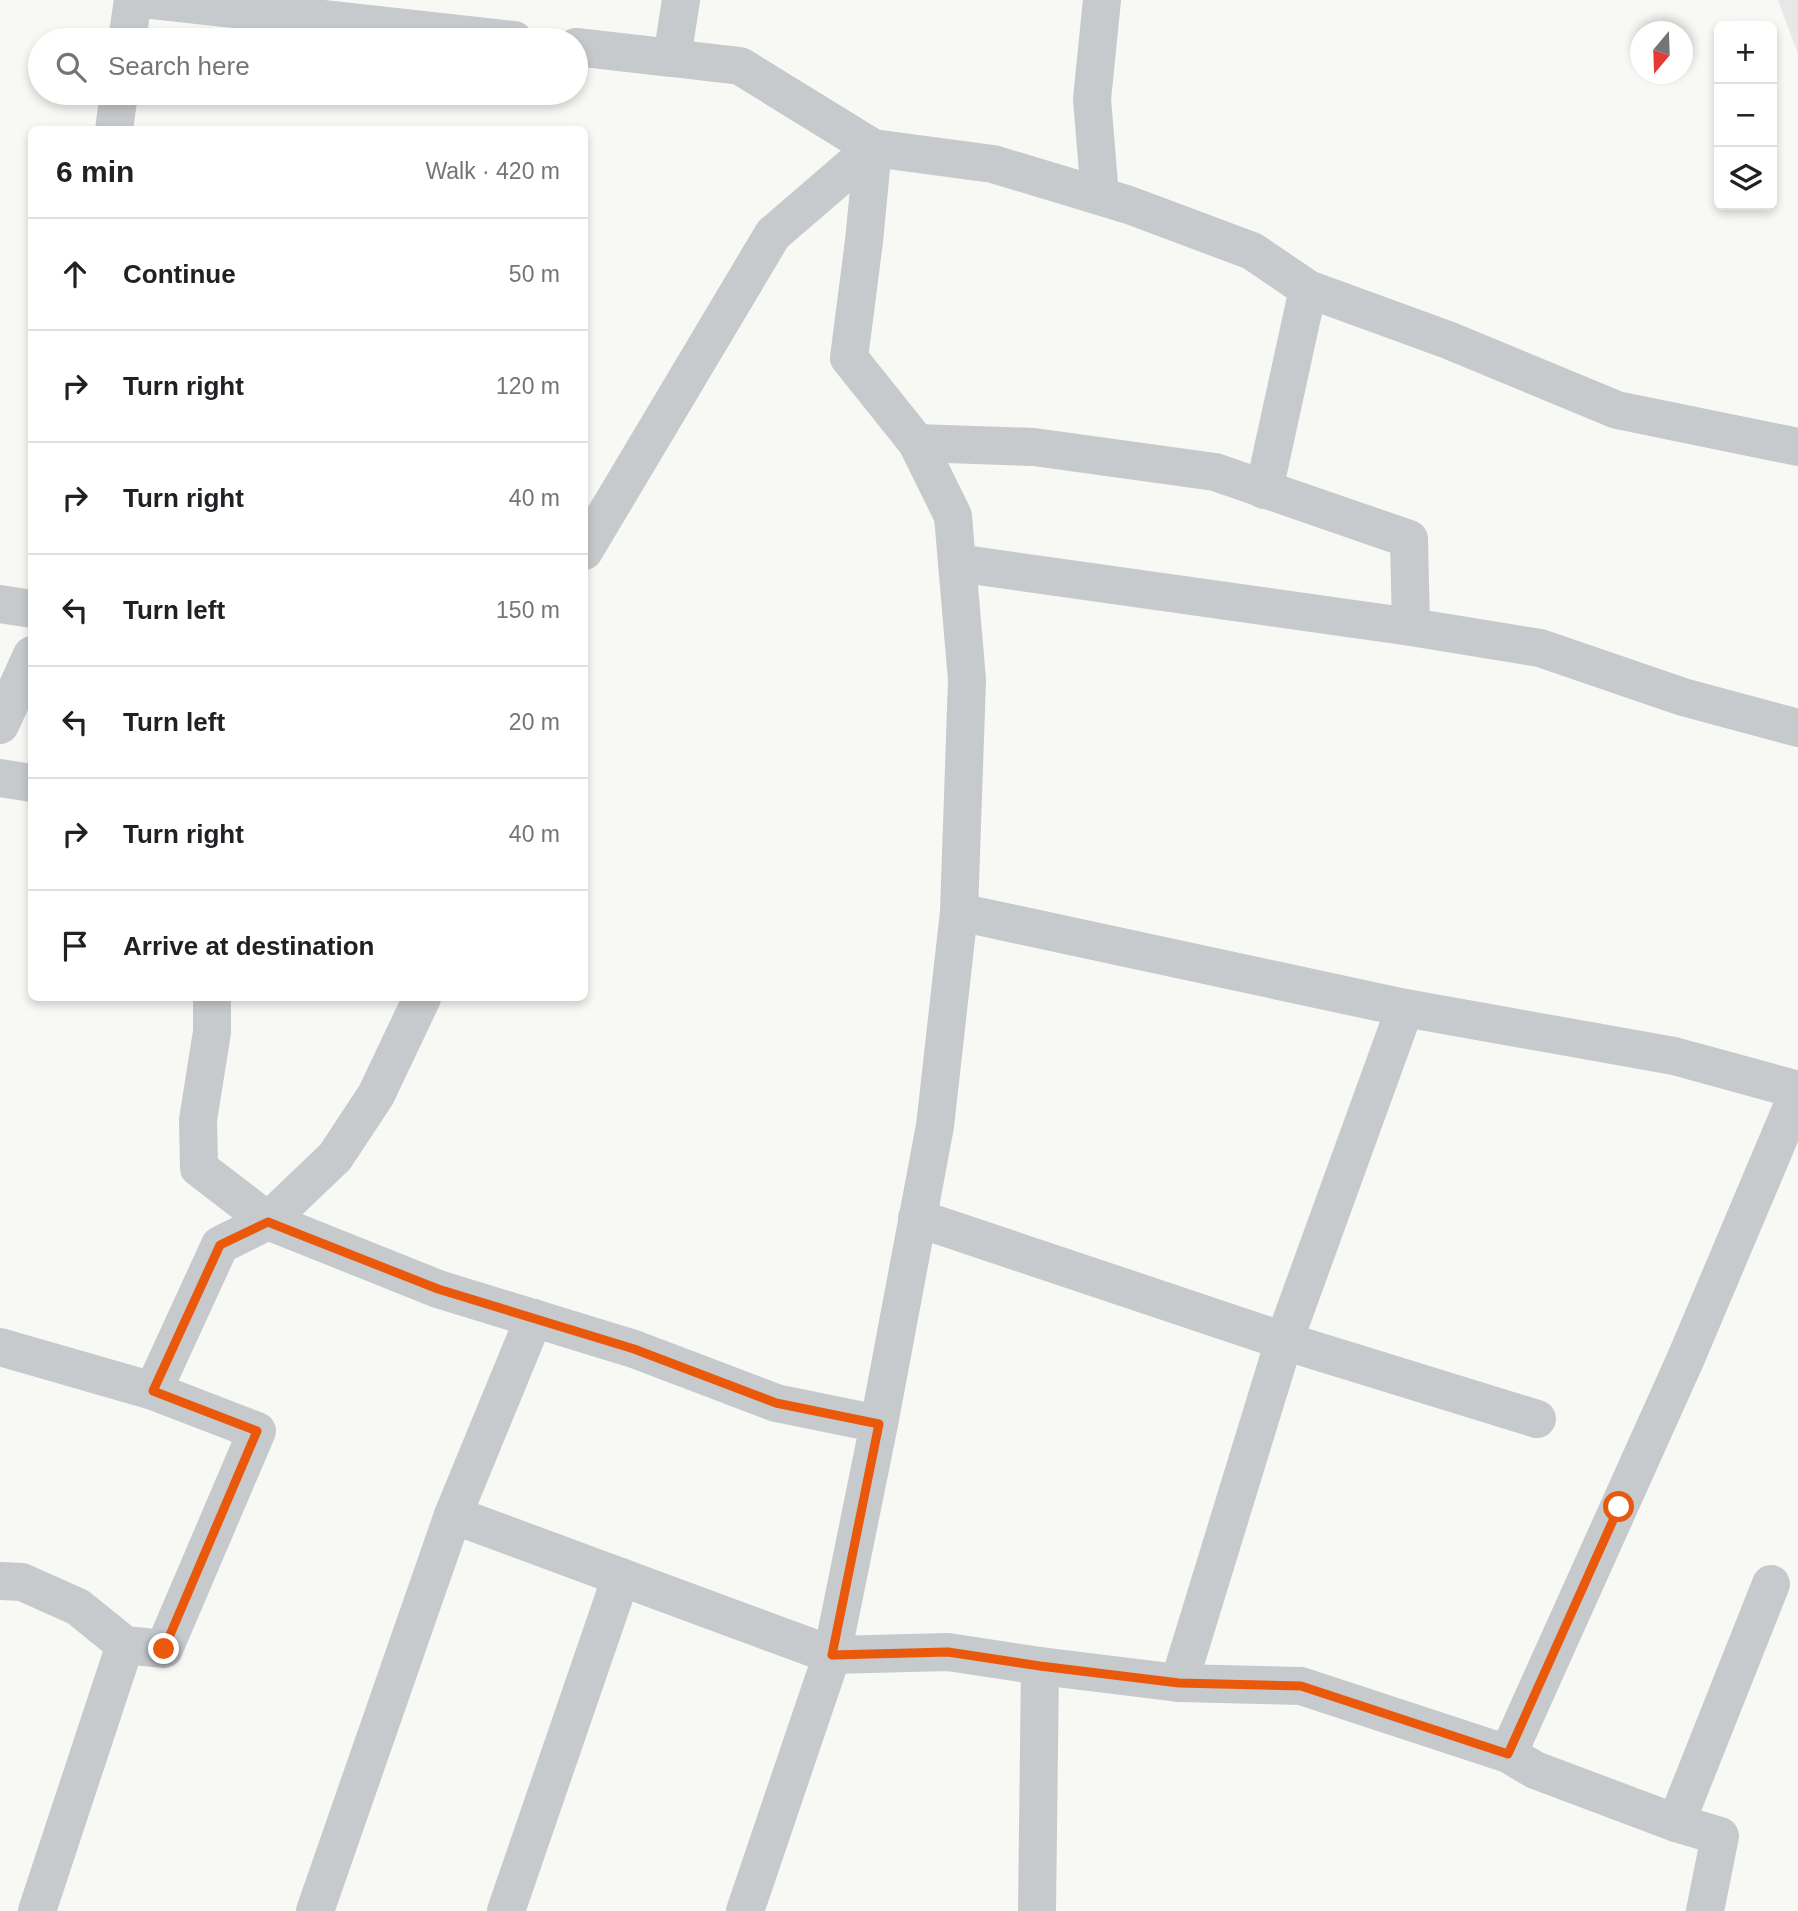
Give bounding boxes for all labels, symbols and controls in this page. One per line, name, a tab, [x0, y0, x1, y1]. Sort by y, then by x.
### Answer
north arrow	[1630, 21, 1693, 84]
map controls	[1714, 21, 1777, 210]
button: +	[1714, 21, 1777, 84]
search box	[28, 28, 588, 105]
icon: search	[52, 48, 90, 86]
text: Search here	[108, 51, 250, 81]
button: −	[1714, 84, 1777, 147]
button: layers	[1714, 147, 1777, 210]
text: 6 min	[56, 155, 134, 188]
text: Walk · 420 m	[425, 158, 560, 184]
icon: ahead	[56, 255, 94, 293]
text: Continue	[123, 259, 236, 289]
text: 50 m	[509, 261, 560, 287]
icon: right	[56, 367, 94, 405]
text: Turn right	[123, 371, 244, 401]
text: 120 m	[496, 373, 560, 399]
icon: right	[56, 479, 94, 517]
text: Turn right	[123, 483, 244, 513]
text: 40 m	[509, 485, 560, 511]
icon: left	[56, 591, 94, 629]
text: Turn left	[123, 595, 225, 625]
text: 150 m	[496, 597, 560, 623]
icon: left	[56, 703, 94, 741]
text: Turn left	[123, 707, 225, 737]
text: 20 m	[509, 709, 560, 735]
icon: right	[56, 815, 94, 853]
text: Turn right	[123, 819, 244, 849]
text: 40 m	[509, 821, 560, 847]
icon: arrive	[56, 927, 94, 965]
text: Arrive at destination	[123, 931, 374, 961]
route start	[1603, 1491, 1634, 1522]
route end	[148, 1633, 179, 1664]

